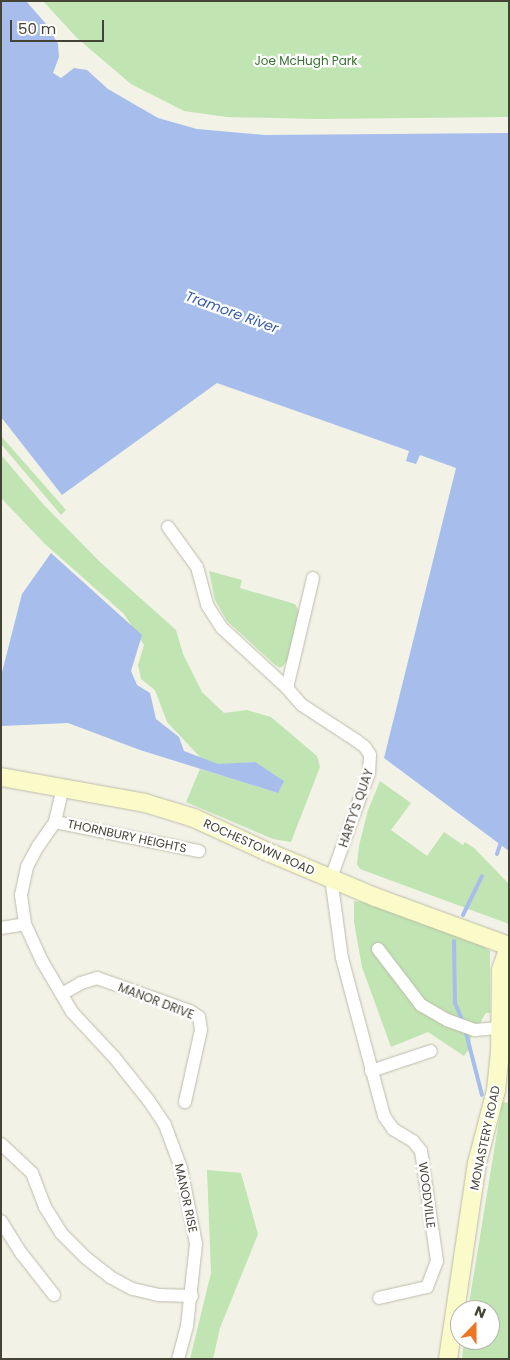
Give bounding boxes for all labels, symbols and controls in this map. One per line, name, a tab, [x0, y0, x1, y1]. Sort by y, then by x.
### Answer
scale bar	[12, 10, 106, 42]
text: 50 m	[18, 18, 56, 39]
park label: Joe McHugh Park	[255, 54, 357, 68]
water label: Tramore River	[183, 287, 281, 337]
street label: HARTY'S QUAY	[336, 767, 376, 849]
street label: THORNBURY HEIGHTS	[66, 816, 188, 856]
street label: ROCHESTOWN ROAD	[201, 816, 317, 878]
street label: MANOR DRIVE	[116, 980, 196, 1022]
street label: MONASTERY ROAD	[467, 1084, 503, 1192]
street label: WOODVILLE	[416, 1161, 438, 1229]
street label: MANOR RISE	[172, 1162, 200, 1234]
north arrow	[450, 1300, 500, 1350]
text: N	[472, 1301, 489, 1323]

